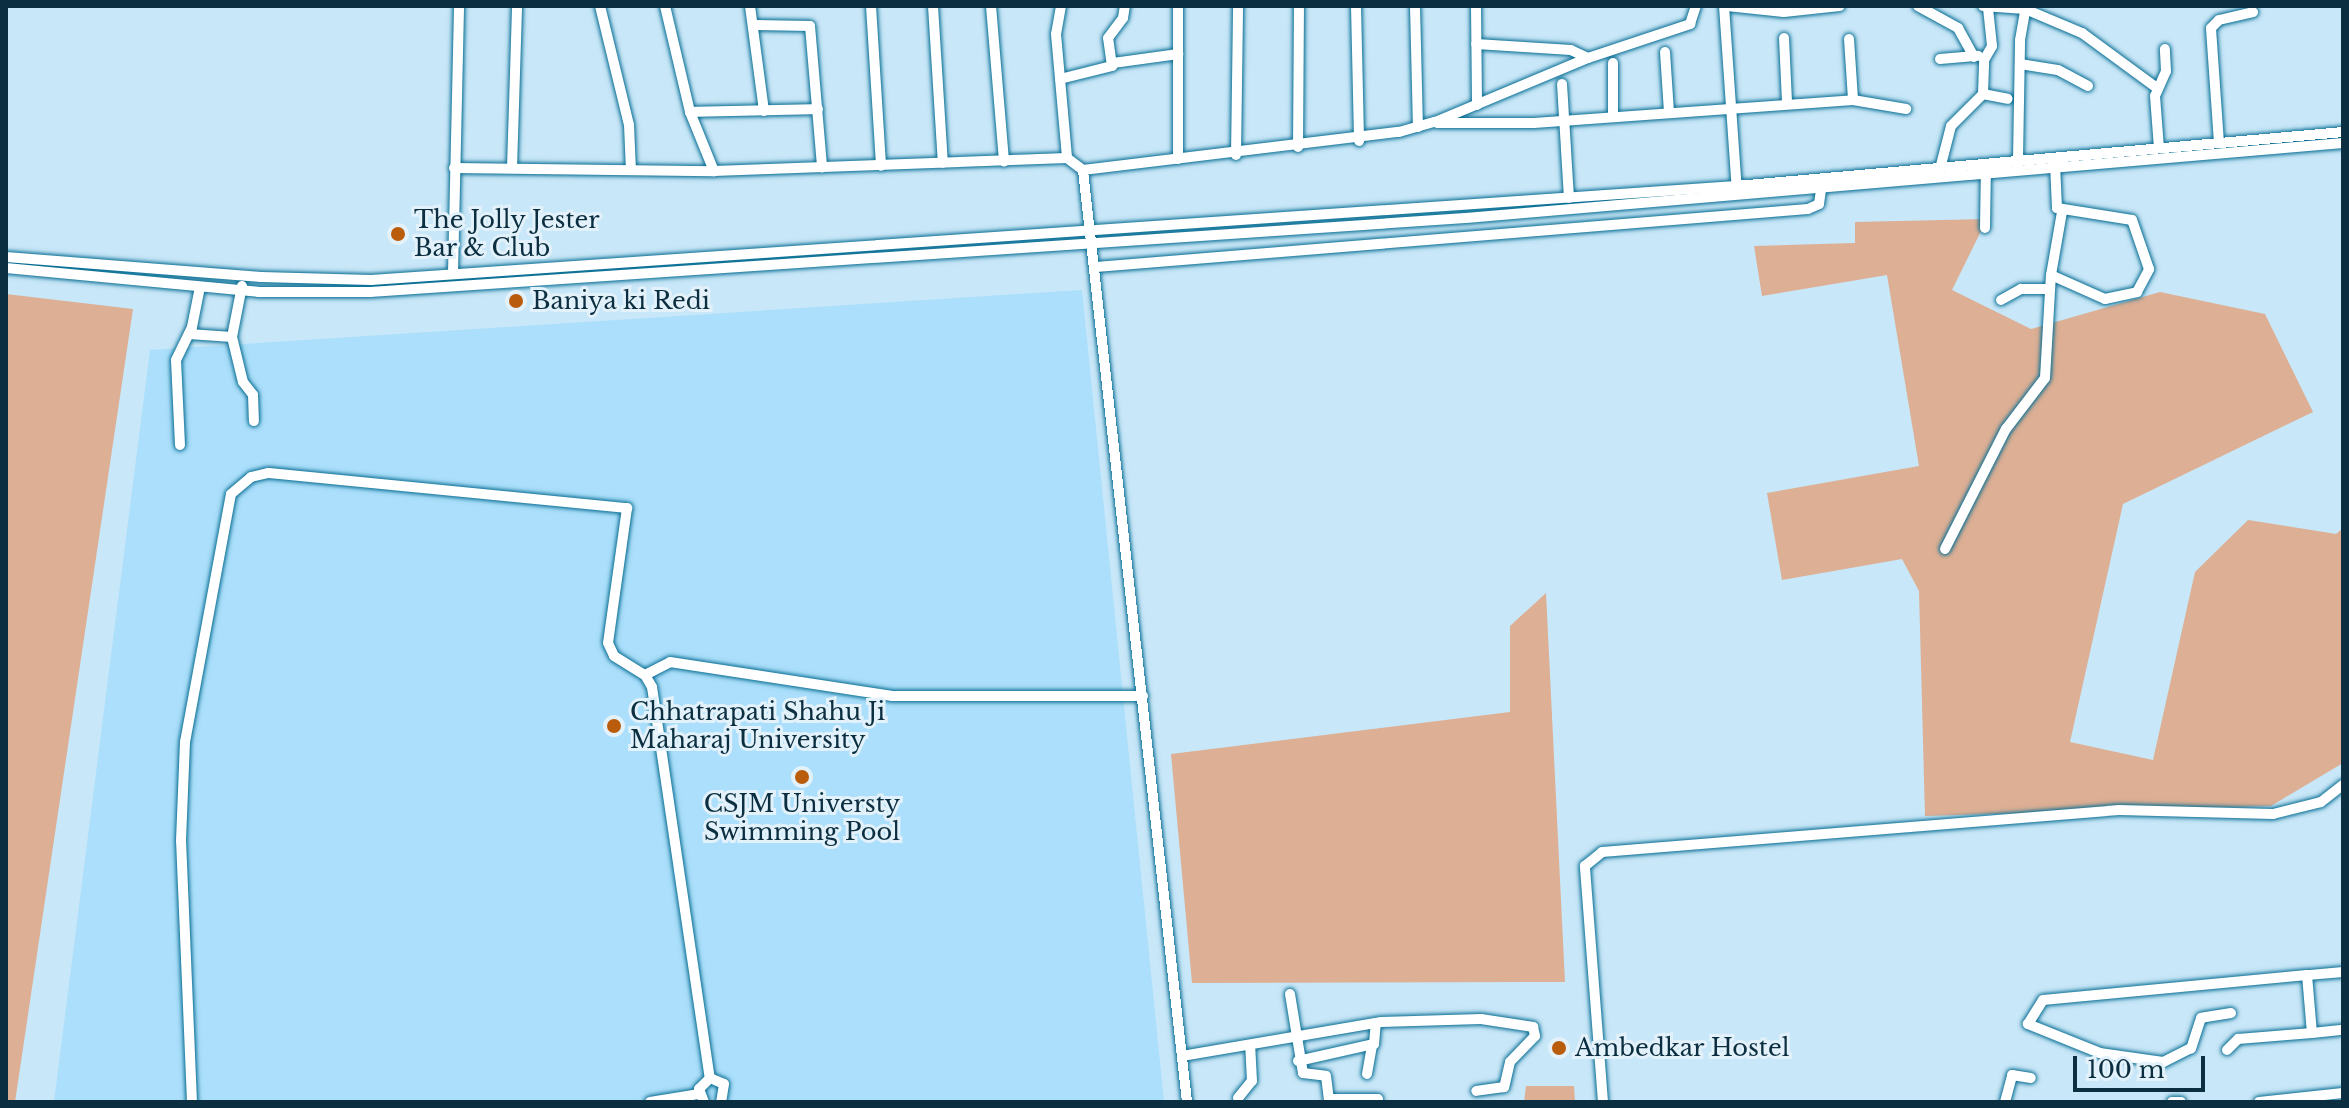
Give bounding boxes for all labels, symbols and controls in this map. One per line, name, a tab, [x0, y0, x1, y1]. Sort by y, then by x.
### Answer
place label: The Jolly Jester Bar & Club	[414, 206, 600, 262]
marker: The Jolly Jester Bar & Club	[389, 225, 407, 243]
place label: Baniya ki Redi	[532, 287, 710, 315]
marker: Baniya ki Redi	[507, 292, 525, 310]
place label: Chhatrapati Shahu Ji Maharaj University	[630, 698, 885, 754]
marker: Chhatrapati Shahu Ji Maharaj University	[605, 717, 623, 735]
marker: CSJM Universty Swimming Pool	[793, 768, 811, 786]
place label: CSJM Universty Swimming Pool	[704, 790, 900, 846]
place label: Ambedkar Hostel	[1575, 1034, 1790, 1062]
marker: Ambedkar Hostel	[1550, 1039, 1568, 1057]
scale bar	[2077, 1040, 2209, 1090]
text: 100 m	[2087, 1055, 2165, 1084]

